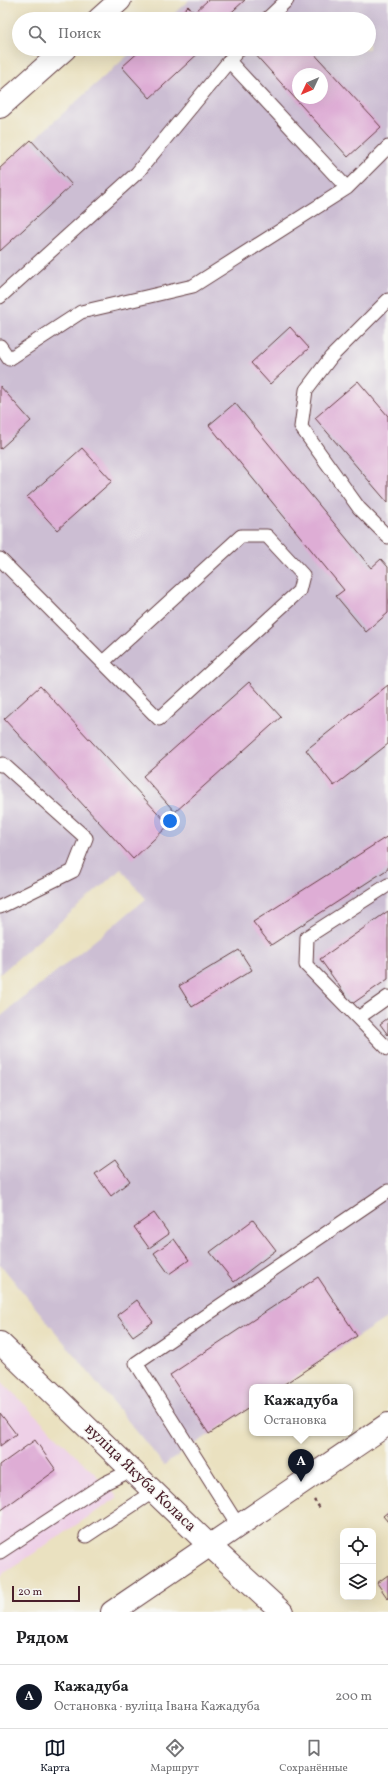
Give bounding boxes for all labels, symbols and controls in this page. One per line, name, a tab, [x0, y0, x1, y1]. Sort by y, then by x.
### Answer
search box	[12, 12, 376, 56]
icon: search	[26, 23, 48, 45]
text: Поиск	[58, 24, 101, 45]
north arrow	[292, 68, 328, 104]
your location	[160, 811, 180, 831]
popup	[249, 1384, 353, 1436]
text: Кажадуба	[264, 1391, 338, 1412]
text: Остановка	[264, 1412, 327, 1430]
street label: вуліца Якуба Коласа	[79, 1419, 201, 1537]
pin: A	[288, 1449, 314, 1482]
map controls	[340, 1528, 376, 1600]
button: locate	[340, 1528, 376, 1564]
button: layers	[340, 1564, 376, 1600]
scale bar	[12, 1584, 80, 1603]
text: 20 m	[18, 1585, 42, 1600]
text: Рядом	[16, 1627, 69, 1650]
text: Кажадуба	[54, 1677, 129, 1698]
text: A	[24, 1688, 34, 1706]
text: 200 m	[335, 1688, 372, 1706]
text: Остановка · вуліца Івана Кажадуба	[54, 1698, 260, 1716]
tab: Карта	[40, 1737, 70, 1776]
tab: Маршрут	[150, 1737, 199, 1776]
tab: Сохранённые	[279, 1737, 348, 1776]

